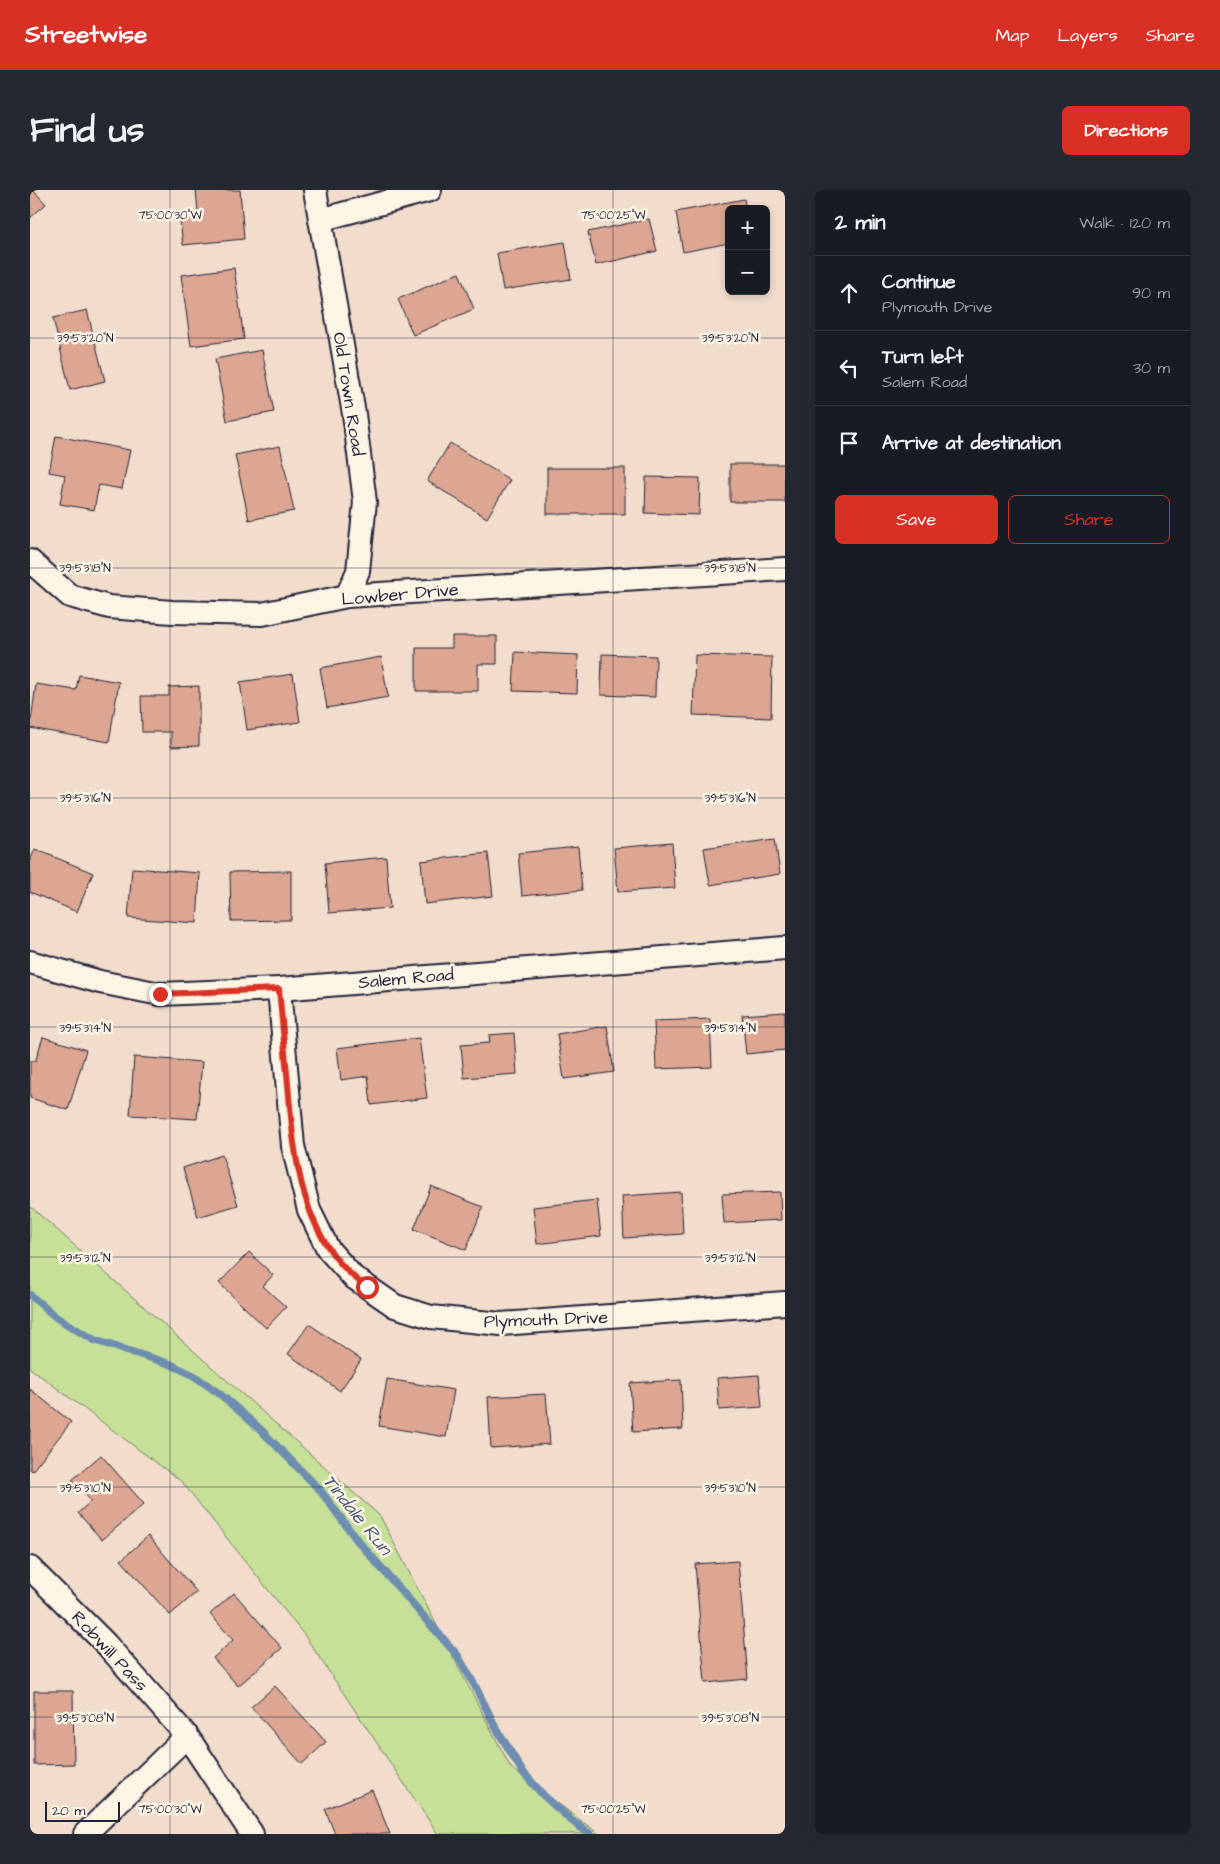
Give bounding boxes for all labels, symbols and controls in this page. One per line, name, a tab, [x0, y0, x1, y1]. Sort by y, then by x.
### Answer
text: Streetwise	[25, 18, 147, 52]
text: Map	[995, 23, 1029, 48]
text: Layers	[1057, 23, 1118, 48]
text: Share	[1146, 23, 1195, 48]
text: Find us	[30, 106, 144, 155]
button: Directions	[1062, 106, 1190, 155]
map controls	[725, 205, 770, 295]
button: +	[725, 205, 770, 250]
text: 75°00'30"W	[138, 207, 202, 224]
text: 75°00'25"W	[580, 207, 646, 224]
text: 2 min	[835, 208, 885, 237]
text: Walk · 120 m	[1079, 212, 1170, 234]
button: −	[725, 250, 770, 295]
text: Continue	[882, 269, 956, 296]
icon: ahead	[835, 279, 863, 307]
text: 90 m	[1132, 282, 1170, 304]
text: Plymouth Drive	[882, 296, 992, 318]
text: 39°53'20"N	[57, 330, 114, 347]
text: 39°53'20"N	[702, 330, 759, 347]
street label: Old Town Road	[326, 331, 371, 458]
text: Turn left	[882, 344, 963, 371]
icon: left	[835, 354, 863, 382]
text: 30 m	[1133, 357, 1170, 379]
text: Salem Road	[882, 371, 967, 393]
icon: arrive	[835, 429, 863, 457]
text: Arrive at destination	[882, 430, 1061, 457]
button: Save	[835, 495, 998, 544]
button: Share	[1008, 495, 1170, 544]
text: 39°53'18"N	[59, 560, 111, 577]
text: 39°53'18"N	[704, 560, 756, 577]
street label: Lowber Drive	[340, 577, 460, 612]
text: 39°53'16"N	[59, 790, 111, 807]
text: 39°53'16"N	[704, 790, 756, 807]
street label: Salem Road	[357, 962, 455, 995]
route end	[149, 983, 172, 1006]
text: 39°53'14"N	[59, 1020, 112, 1037]
text: 39°53'14"N	[704, 1020, 757, 1037]
text: 39°53'12"N	[60, 1250, 111, 1267]
text: 39°53'12"N	[705, 1250, 756, 1267]
route start	[356, 1276, 379, 1299]
street label: Plymouth Drive	[483, 1305, 609, 1335]
water label: Tindale Run	[316, 1469, 399, 1562]
text: 39°53'10"N	[59, 1480, 111, 1497]
text: 39°53'10"N	[704, 1480, 756, 1497]
street label: Robwill Pass	[66, 1606, 154, 1697]
text: 39°53'08"N	[56, 1710, 114, 1727]
text: 39°53'08"N	[701, 1710, 759, 1727]
scale bar	[45, 1799, 120, 1822]
text: 20 m	[52, 1801, 85, 1821]
text: 75°00'30"W	[138, 1801, 202, 1818]
text: 75°00'25"W	[580, 1801, 646, 1818]

